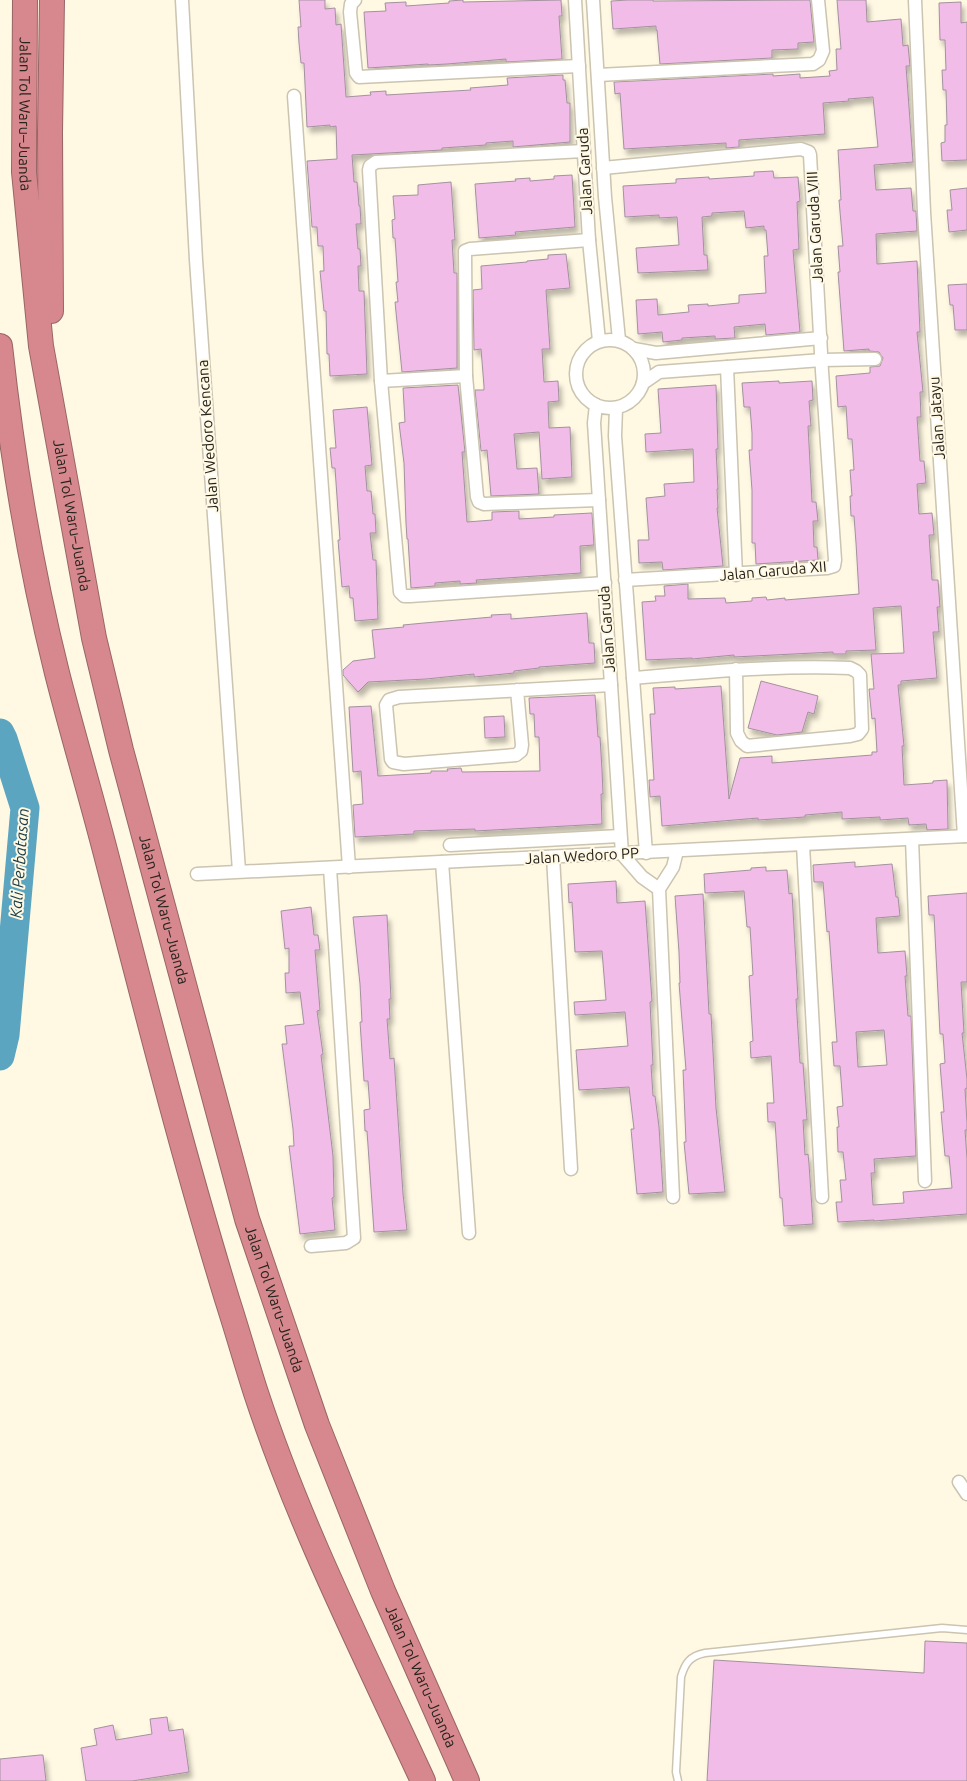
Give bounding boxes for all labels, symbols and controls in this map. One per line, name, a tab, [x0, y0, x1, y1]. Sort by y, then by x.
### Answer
street label: Jalan Tol Waru–Juanda	[16, 37, 35, 192]
street label: Jalan Garuda	[574, 127, 595, 215]
street label: Jalan Garuda VIII	[803, 171, 826, 283]
street label: Jalan Wedoro Kencana	[194, 359, 221, 513]
street label: Jalan Jatayu	[925, 376, 948, 460]
street label: Jalan Tol Waru–Juanda	[50, 438, 94, 593]
street label: Jalan Garuda XII	[719, 557, 827, 584]
street label: Jalan Garuda	[595, 585, 618, 673]
water label: Kali Perbatasan	[6, 807, 32, 919]
street label: Jalan Tol Waru–Juanda	[136, 833, 193, 986]
street label: Jalan Wedoro PP	[525, 844, 639, 867]
street label: Jalan Tol Waru–Juanda	[242, 1223, 308, 1375]
street label: Jalan Tol Waru–Juanda	[382, 1602, 460, 1750]

